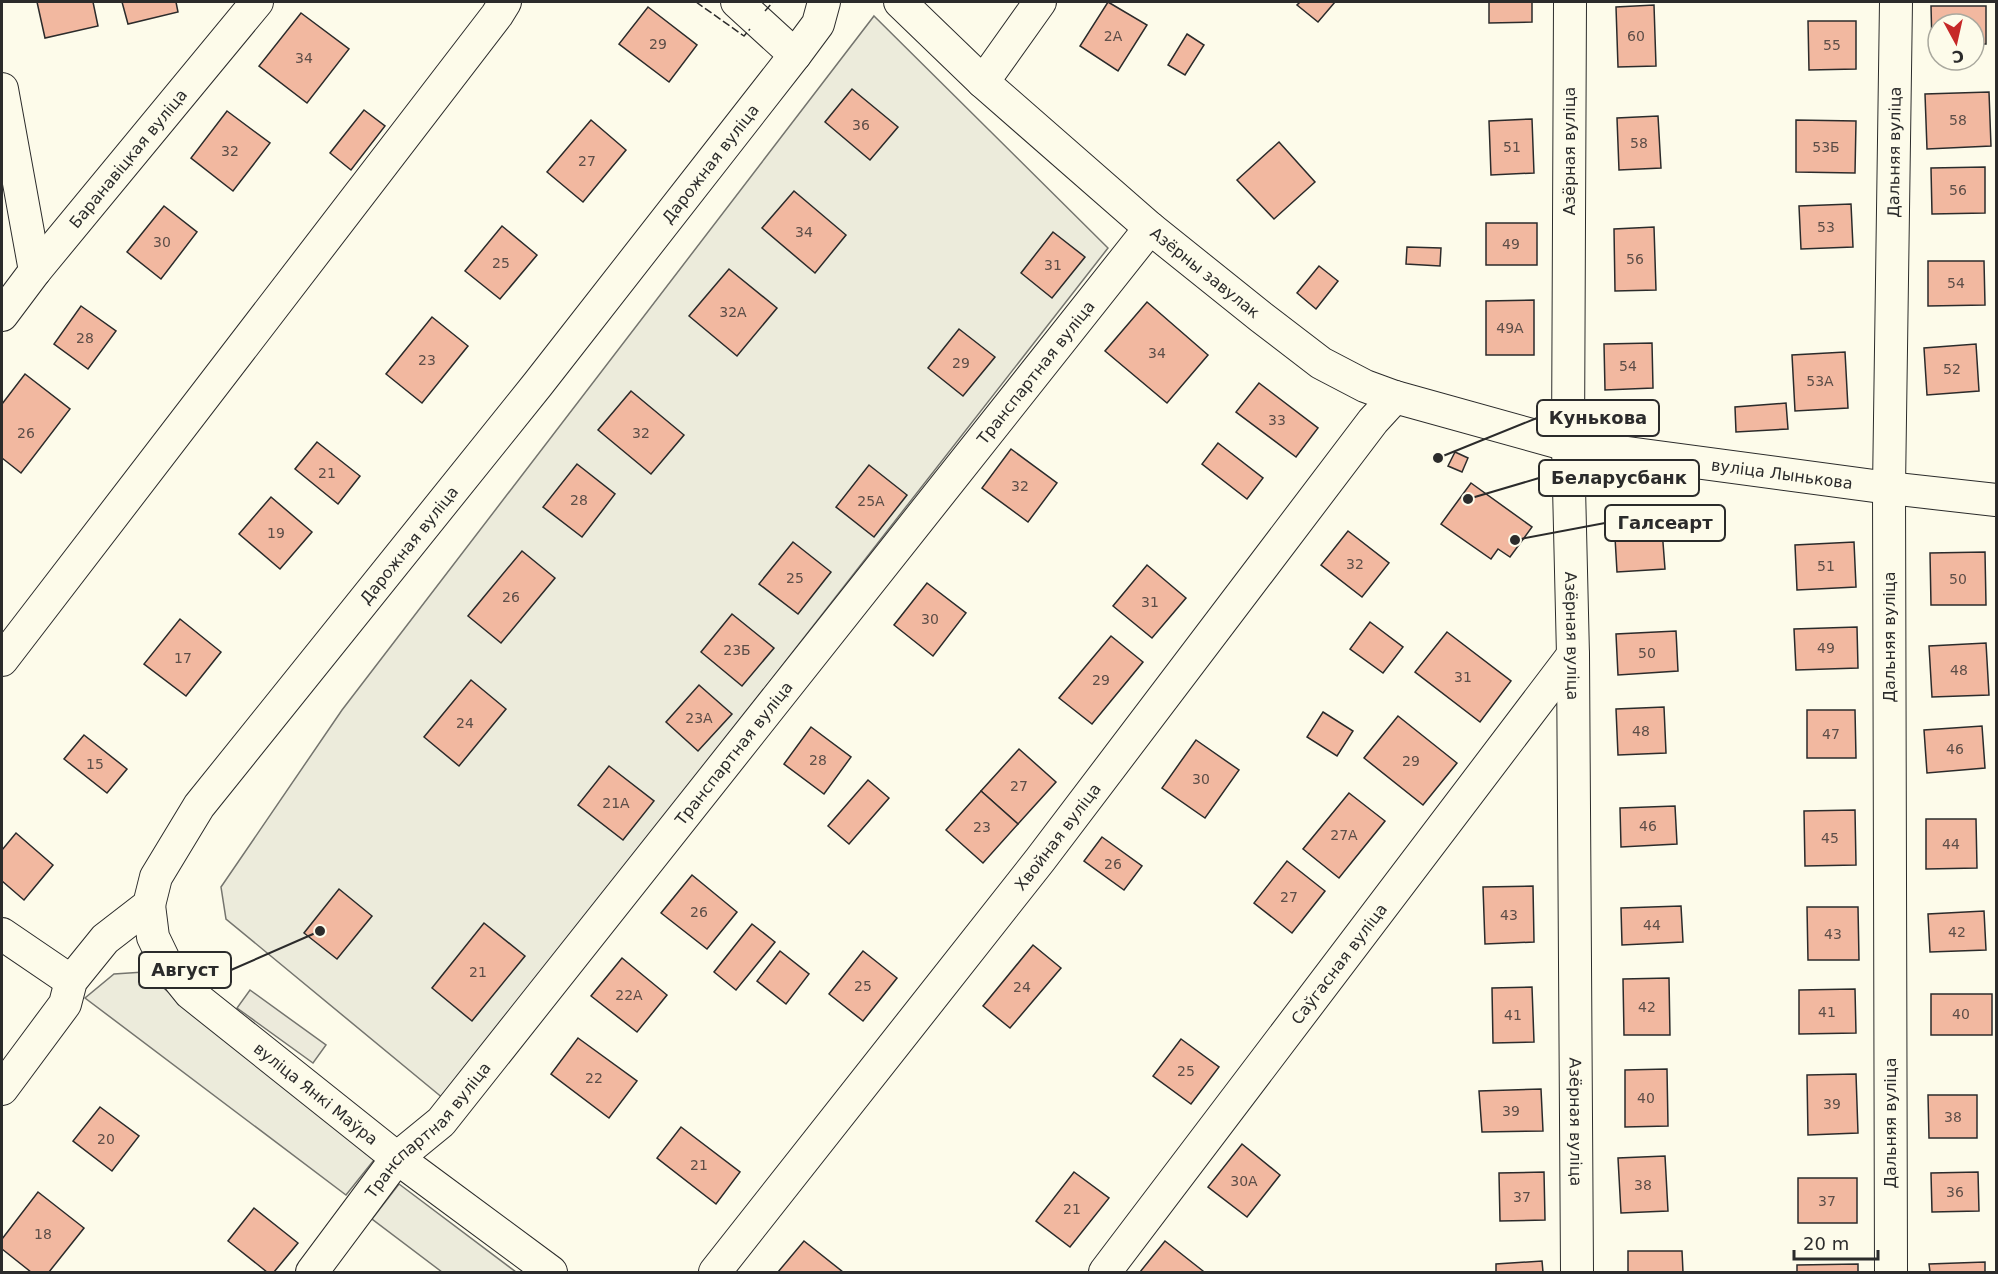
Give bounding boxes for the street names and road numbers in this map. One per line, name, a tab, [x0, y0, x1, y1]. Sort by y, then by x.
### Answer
street label: Баранавіцкая вуліца	[65, 85, 191, 232]
street label: Дальняя вуліца	[1883, 86, 1904, 218]
street label: Азёрная вуліца	[1560, 87, 1579, 215]
street label: Дарожная вуліца	[658, 100, 763, 227]
street label: Азёрны завулак	[1147, 223, 1264, 322]
street label: Транспартная вуліца	[972, 297, 1098, 449]
street label: вуліца Лынькова	[1710, 455, 1854, 493]
street label: Дарожная вуліца	[356, 482, 462, 608]
street label: Азёрная вуліца	[1562, 571, 1583, 700]
street label: Дальняя вуліца	[1880, 571, 1899, 703]
street label: Транспартная вуліца	[670, 677, 796, 829]
street label: Хвойная вуліца	[1010, 779, 1104, 894]
street label: Саўгасная вуліца	[1287, 899, 1391, 1028]
street label: вуліца Янкі Маўра	[250, 1038, 382, 1149]
street label: Азёрная вуліца	[1566, 1057, 1586, 1186]
street label: Дальняя вуліца	[1881, 1057, 1900, 1189]
street label: Транспартная вуліца	[361, 1058, 494, 1202]

